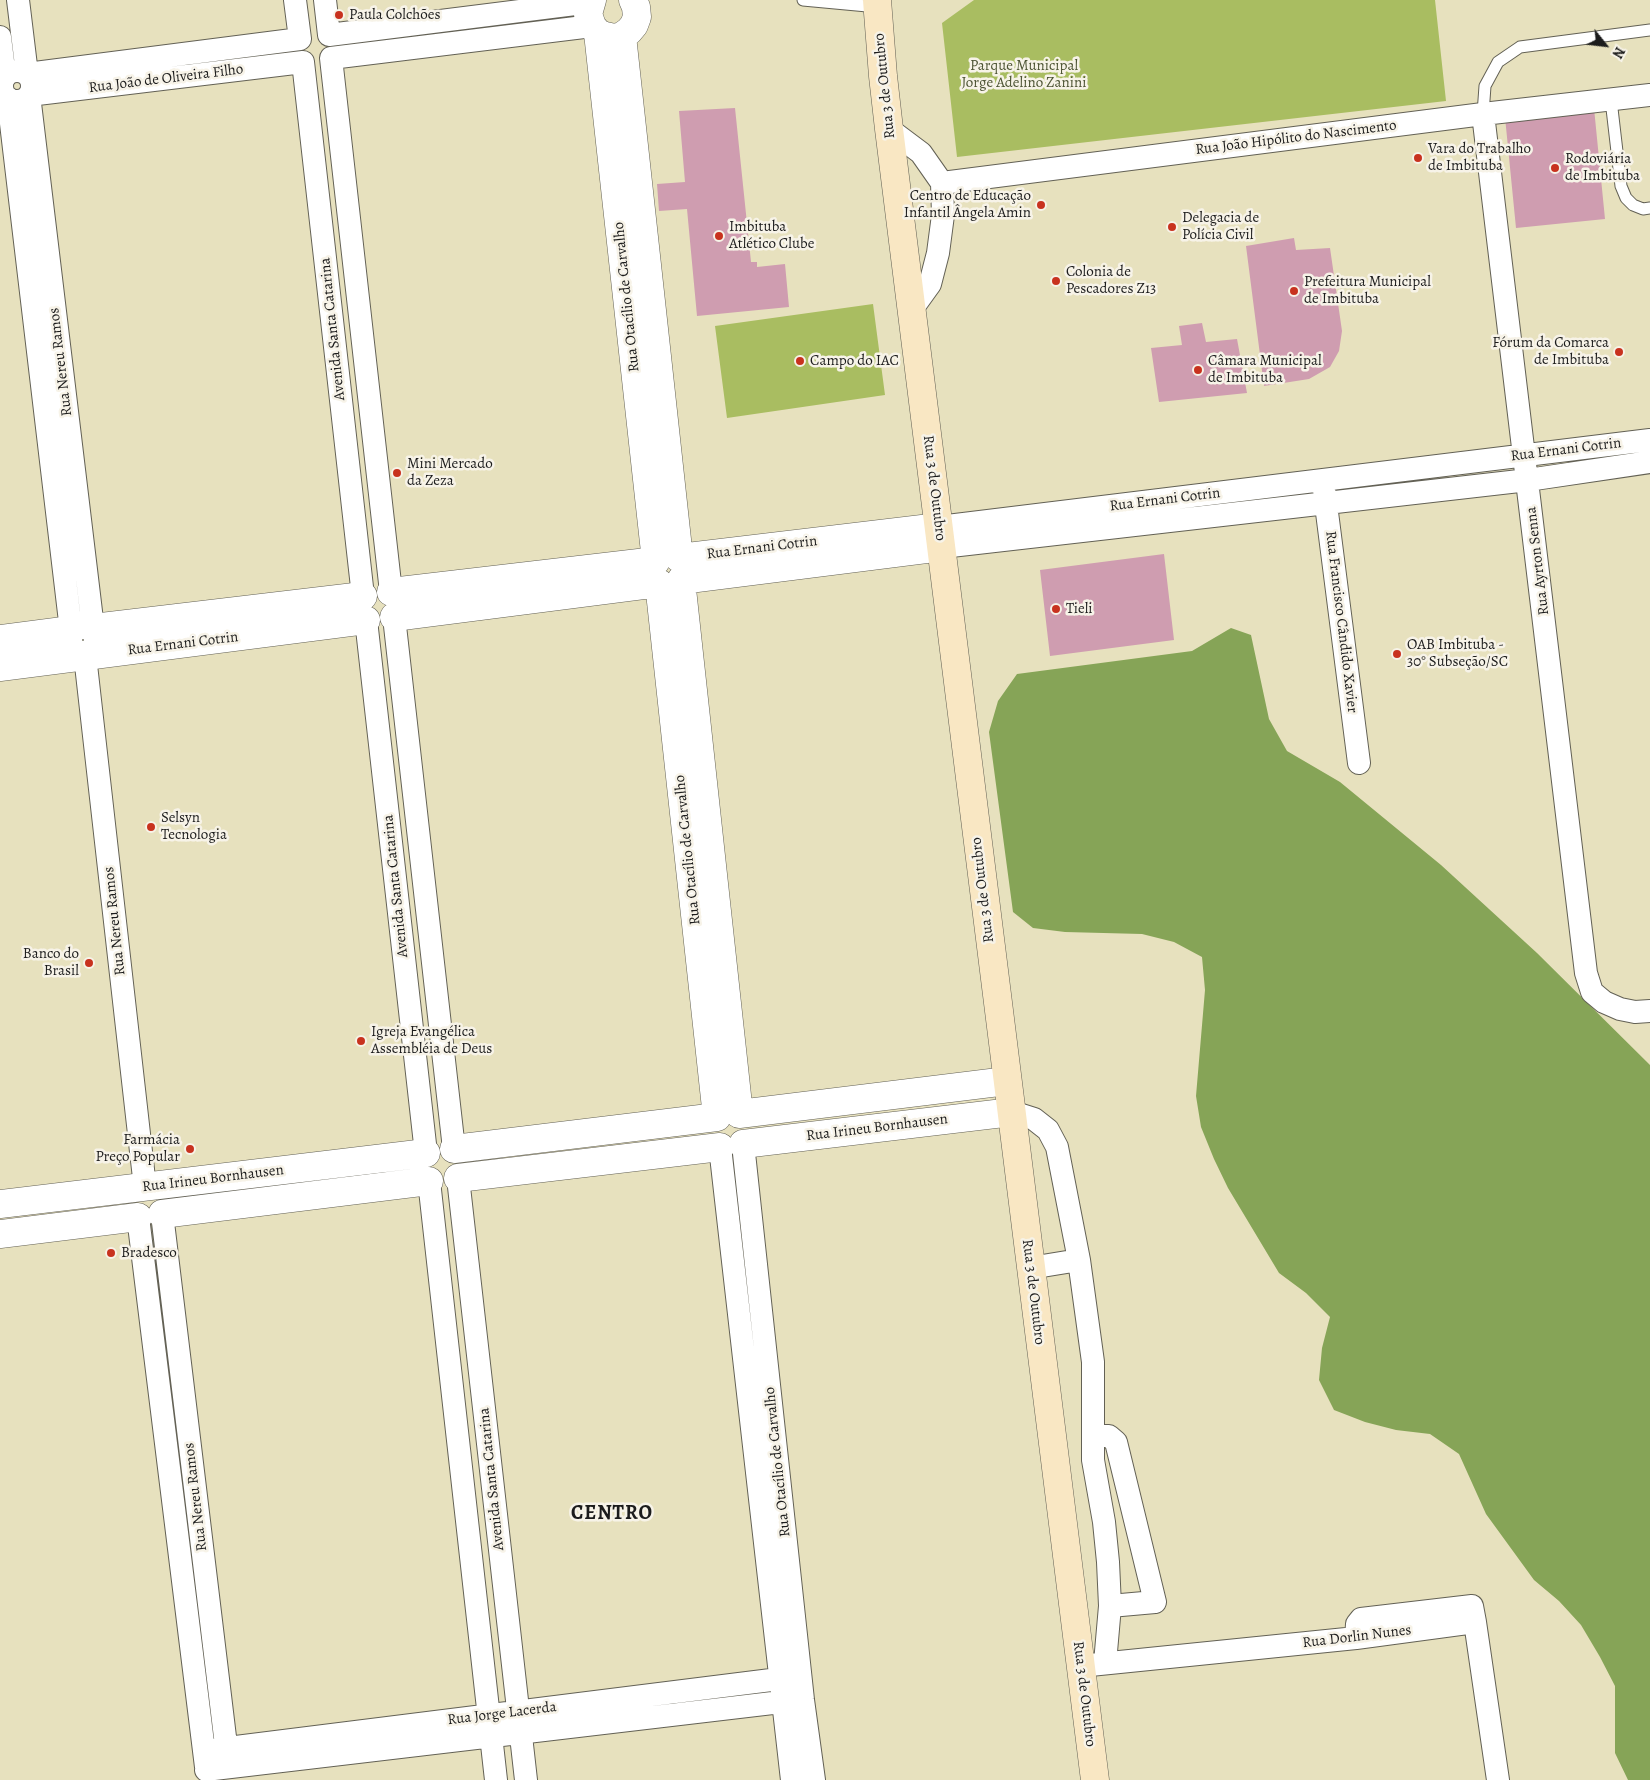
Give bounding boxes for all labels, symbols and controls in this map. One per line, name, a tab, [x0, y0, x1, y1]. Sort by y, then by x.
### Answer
place label: Paula Colchões	[349, 6, 440, 24]
marker: Paula Colchões	[333, 9, 345, 21]
north arrow	[1580, 20, 1630, 70]
street label: Rua 3 de Outubro	[871, 32, 899, 140]
text: N	[1608, 43, 1629, 62]
park label: Parque Municipal Jorge Adelino Zanini	[962, 57, 1086, 92]
street label: Rua João de Oliveira Filho	[88, 61, 244, 97]
street label: Rua João Hipólito do Nascimento	[1194, 117, 1398, 159]
place label: Vara do Trabalho de Imbituba	[1428, 140, 1531, 175]
place label: Rodoviária de Imbituba	[1565, 150, 1640, 185]
marker: Vara do Trabalho de Imbituba	[1412, 152, 1424, 164]
marker: Rodoviária de Imbituba	[1549, 162, 1561, 174]
place label: Centro de Educação Infantil Ângela Amin	[904, 187, 1031, 222]
marker: Centro de Educação Infantil Ângela Amin	[1035, 199, 1047, 211]
place label: Delegacia de Polícia Civil	[1182, 209, 1259, 244]
place label: Imbituba Atlético Clube	[729, 218, 814, 253]
street label: Rua Otacílio de Carvalho	[610, 221, 644, 373]
marker: Delegacia de Polícia Civil	[1166, 221, 1178, 233]
marker: Imbituba Atlético Clube	[713, 230, 725, 242]
street label: Avenida Santa Catarina	[317, 257, 349, 401]
place label: Colonia de Pescadores Z13	[1066, 263, 1156, 298]
place label: Prefeitura Municipal de Imbituba	[1304, 273, 1431, 308]
marker: Colonia de Pescadores Z13	[1050, 275, 1062, 287]
marker: Prefeitura Municipal de Imbituba	[1288, 285, 1300, 297]
street label: Rua Nereu Ramos	[45, 307, 77, 417]
place label: Fórum da Comarca de Imbituba	[1492, 334, 1609, 369]
marker: Fórum da Comarca de Imbituba	[1613, 346, 1625, 358]
place label: Campo do IAC	[810, 352, 899, 370]
place label: Câmara Municipal de Imbituba	[1208, 352, 1322, 387]
marker: Campo do IAC	[794, 355, 806, 367]
marker: Câmara Municipal de Imbituba	[1192, 364, 1204, 376]
street label: Rua 3 de Outubro	[919, 434, 949, 542]
street label: Rua Ernani Cotrin	[1510, 434, 1622, 466]
place label: Mini Mercado da Zeza	[407, 455, 493, 490]
marker: Mini Mercado da Zeza	[391, 467, 403, 479]
street label: Rua Ernani Cotrin	[1109, 484, 1221, 516]
street label: Rua Ayrton Senna	[1522, 506, 1554, 616]
street label: Rua Francisco Cândido Xavier	[1321, 530, 1361, 714]
street label: Rua Ernani Cotrin	[706, 532, 818, 564]
place label: Tieli	[1066, 600, 1093, 618]
marker: Tieli	[1050, 603, 1062, 615]
street label: Rua Ernani Cotrin	[127, 628, 239, 660]
place label: OAB Imbituba - 30° Subseção/SC	[1407, 636, 1508, 671]
marker: OAB Imbituba - 30° Subseção/SC	[1391, 648, 1403, 660]
street label: Rua Otacílio de Carvalho	[671, 774, 705, 926]
place label: Selsyn Tecnologia	[161, 809, 227, 844]
street label: Avenida Santa Catarina	[380, 814, 412, 958]
marker: Selsyn Tecnologia	[145, 821, 157, 833]
street label: Rua 3 de Outubro	[968, 836, 998, 944]
street label: Rua Nereu Ramos	[100, 866, 130, 976]
place label: Banco do Brasil	[23, 945, 79, 980]
marker: Banco do Brasil	[83, 957, 95, 969]
place label: Igreja Evangélica Assembléia de Deus	[371, 1023, 492, 1058]
marker: Igreja Evangélica Assembléia de Deus	[355, 1035, 367, 1047]
street label: Rua Irineu Bornhausen	[805, 1110, 949, 1146]
place label: Farmácia Preço Popular	[96, 1131, 180, 1166]
marker: Farmácia Preço Popular	[184, 1143, 196, 1155]
street label: Rua Irineu Bornhausen	[141, 1161, 285, 1197]
street label: Rua 3 de Outubro	[1018, 1238, 1048, 1346]
place label: Bradesco	[121, 1244, 177, 1262]
marker: Bradesco	[105, 1247, 117, 1259]
street label: Rua Otacílio de Carvalho	[761, 1386, 795, 1538]
street label: Avenida Santa Catarina	[476, 1407, 508, 1551]
street label: Rua Nereu Ramos	[180, 1442, 212, 1552]
district label: CENTRO	[570, 1502, 654, 1526]
street label: Rua Dorlin Nunes	[1302, 1621, 1412, 1653]
street label: Rua 3 de Outubro	[1069, 1640, 1099, 1748]
street label: Rua Jorge Lacerda	[447, 1698, 557, 1730]

